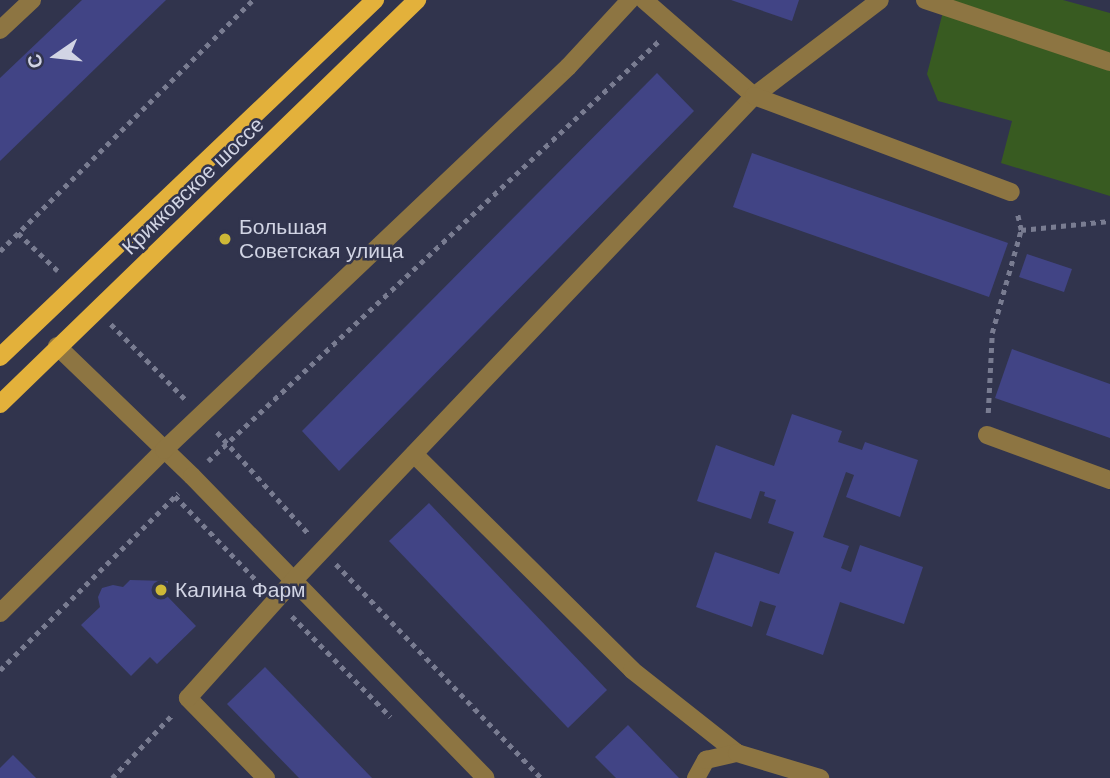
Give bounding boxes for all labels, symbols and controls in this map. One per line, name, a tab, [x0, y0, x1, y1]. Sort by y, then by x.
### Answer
north arrow	[21, 21, 91, 91]
text: С	[21, 52, 49, 71]
street label: Крикковское шоссе	[117, 112, 269, 260]
place label: Большая Советская улица	[239, 214, 404, 264]
marker: Большая Советская улица	[217, 231, 233, 247]
place label: Калина Фарм	[175, 577, 306, 603]
marker: Калина Фарм	[153, 582, 169, 598]

